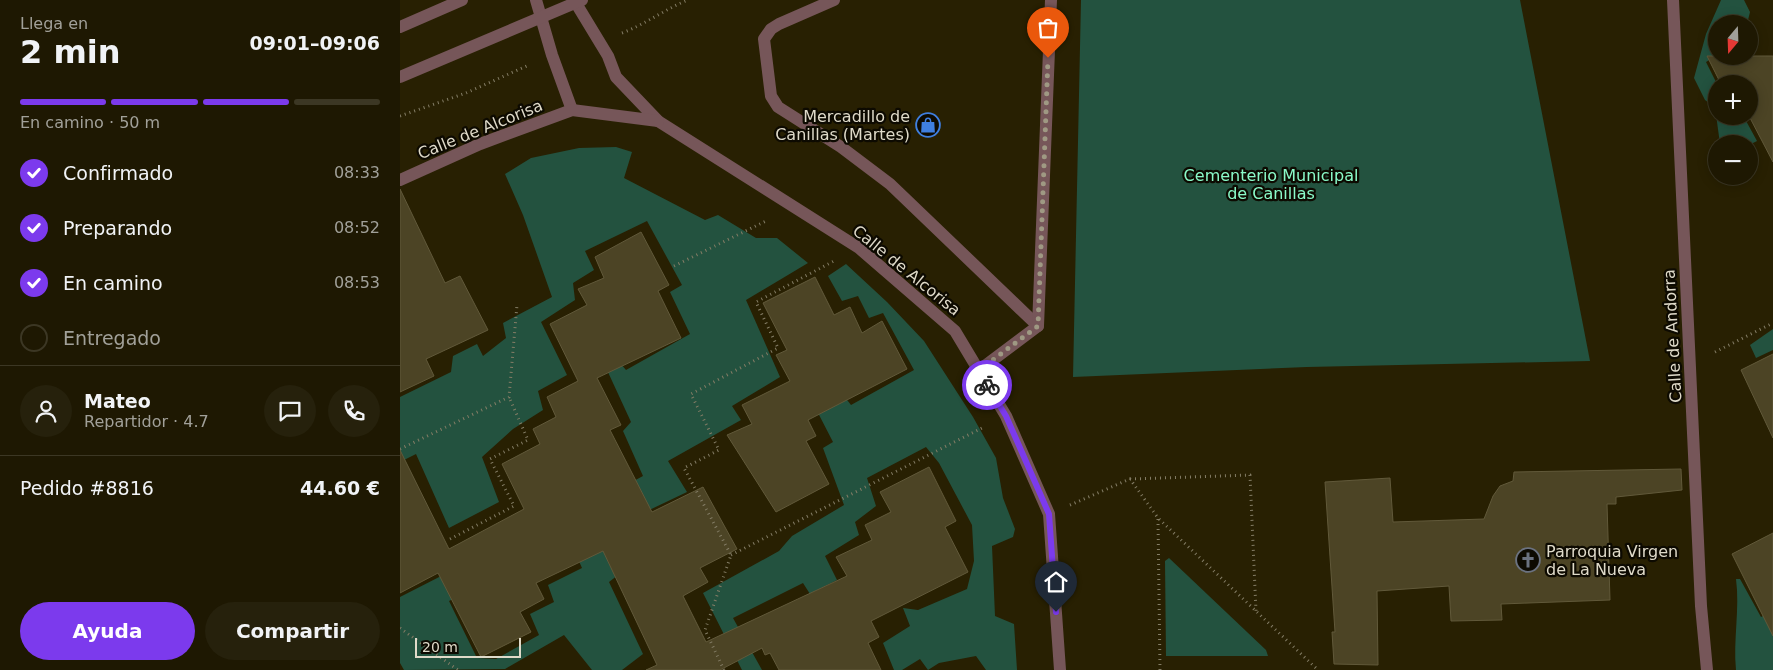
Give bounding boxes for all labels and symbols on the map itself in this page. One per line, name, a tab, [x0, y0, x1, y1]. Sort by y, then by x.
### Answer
pin	[1027, 7, 1069, 58]
north arrow	[1708, 15, 1758, 65]
street label: Calle de Alcorisa	[415, 96, 545, 163]
place label: Mercadillo de Canillas (Martes)	[775, 107, 910, 144]
shop icon: Mercadillo de Canillas (Martes)	[915, 112, 941, 138]
park label: Cementerio Municipal de Canillas	[1184, 166, 1358, 203]
street label: Calle de Alcorisa	[849, 221, 964, 320]
street label: Calle de Andorra	[1660, 269, 1685, 403]
courier	[962, 360, 1012, 410]
place label: Parroquia Virgen de La Nueva	[1546, 542, 1678, 579]
church icon: Parroquia Virgen de La Nueva	[1515, 547, 1541, 573]
pin	[1035, 561, 1077, 612]
scale bar	[415, 635, 521, 658]

